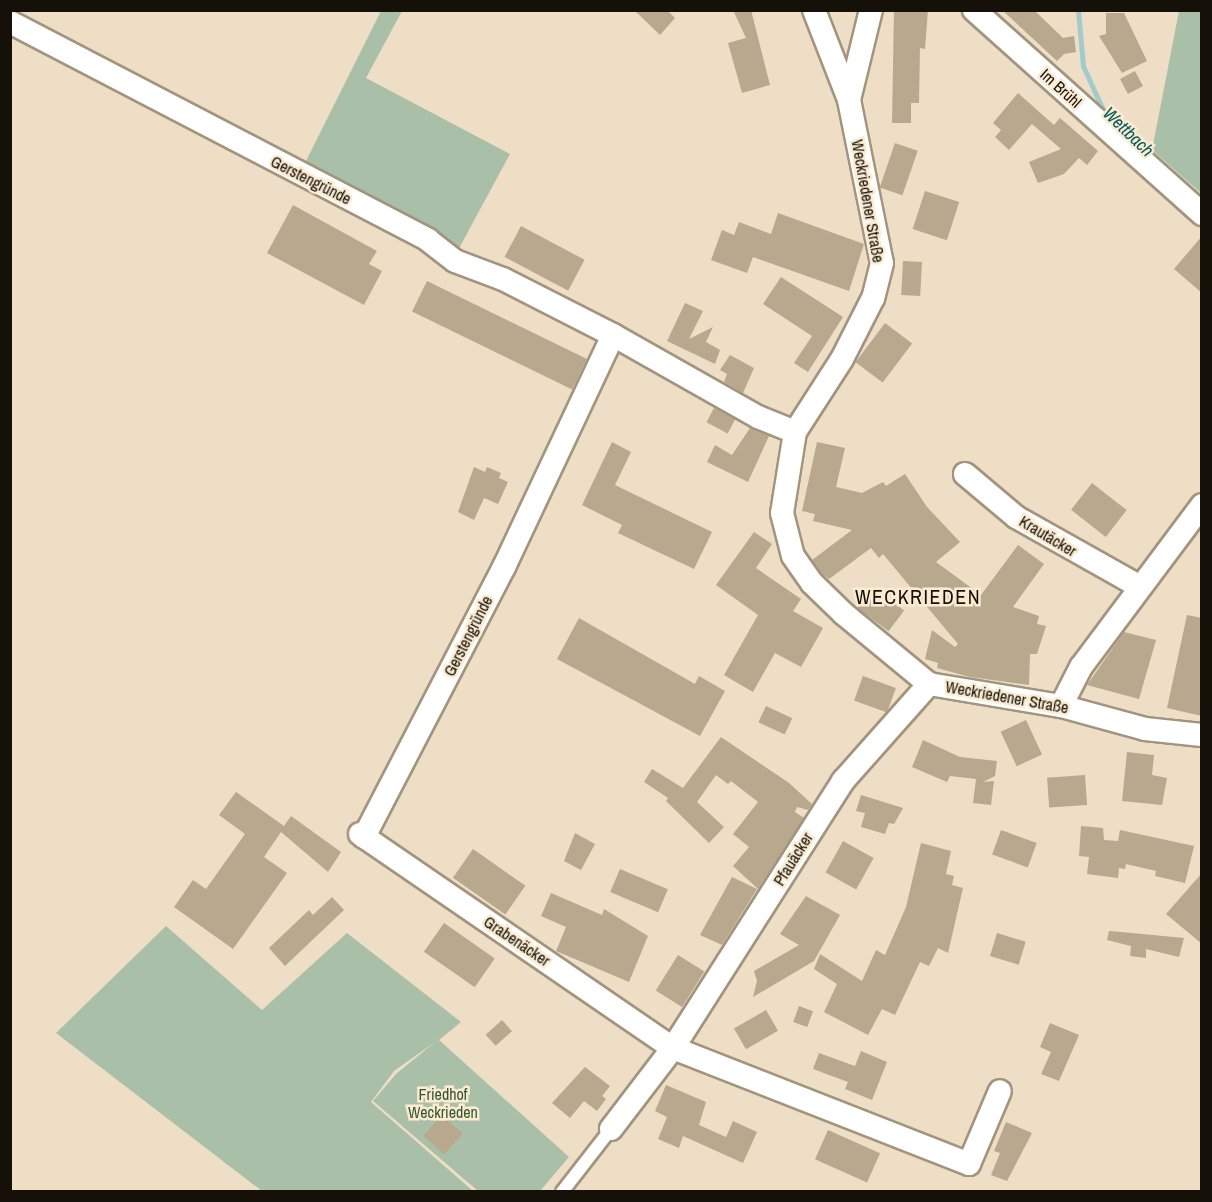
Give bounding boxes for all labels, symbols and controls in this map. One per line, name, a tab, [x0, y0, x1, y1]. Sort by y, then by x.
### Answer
street label: Im Brühl	[1036, 65, 1086, 111]
water label: Wettbach	[1098, 103, 1158, 161]
street label: Weckriedener Straße	[848, 138, 888, 264]
street label: Gerstengründe	[268, 152, 354, 208]
street label: Krautäcker	[1016, 511, 1080, 561]
district label: WECKRIEDEN	[855, 584, 981, 608]
street label: Gerstengründe	[440, 593, 496, 679]
street label: Weckriedener Straße	[944, 677, 1070, 717]
street label: Pfauäcker	[769, 829, 817, 889]
street label: Grabenäcker	[480, 912, 554, 970]
park label: Friedhof Weckrieden	[408, 1084, 478, 1122]

